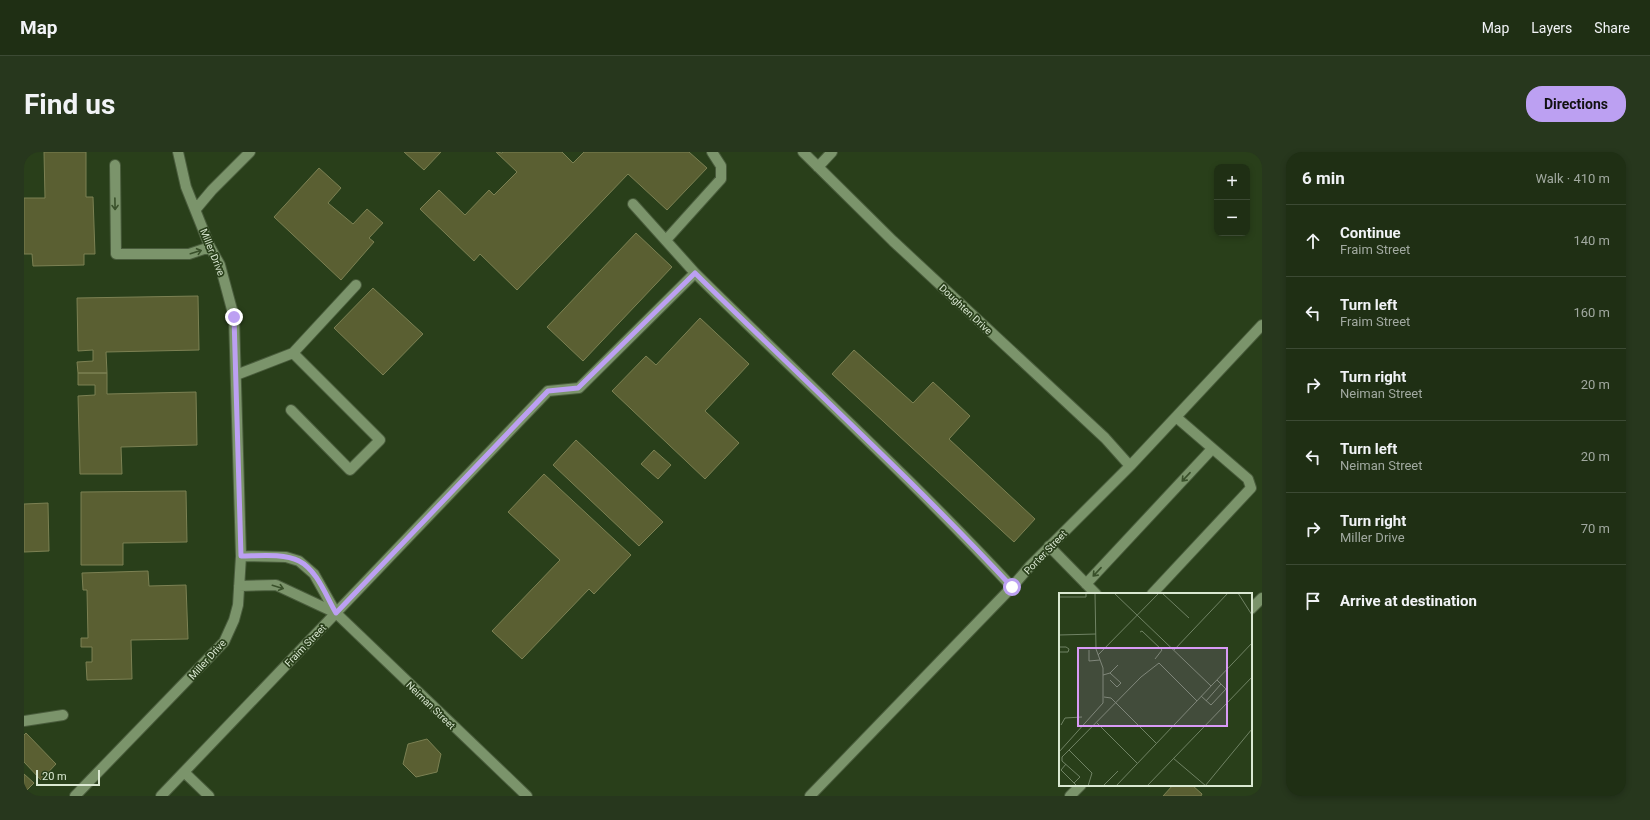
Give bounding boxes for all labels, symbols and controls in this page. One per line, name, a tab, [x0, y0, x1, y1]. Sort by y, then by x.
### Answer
text: Map	[20, 16, 58, 39]
text: Map	[1482, 20, 1509, 36]
text: Layers	[1531, 20, 1572, 36]
text: Share	[1594, 20, 1630, 36]
button: Directions	[1526, 86, 1626, 122]
text: Find us	[24, 88, 115, 121]
map controls	[1214, 164, 1250, 236]
button: +	[1214, 164, 1250, 200]
text: 6 min	[1302, 168, 1345, 188]
text: Walk · 410 m	[1535, 171, 1610, 186]
one-way arrow	[112, 197, 119, 210]
button: −	[1214, 200, 1250, 236]
text: Continue	[1340, 224, 1401, 242]
street label: Miller Drive	[198, 227, 227, 277]
icon: ahead	[1302, 230, 1324, 252]
text: 140 m	[1573, 233, 1610, 248]
text: Fraim Street	[1340, 242, 1410, 257]
one-way arrow	[189, 248, 202, 255]
street label: Doughten Drive	[937, 282, 994, 337]
text: Turn left	[1340, 296, 1397, 314]
icon: left	[1302, 302, 1324, 324]
text: 160 m	[1573, 305, 1610, 320]
route end	[225, 308, 243, 326]
text: Fraim Street	[1340, 314, 1410, 329]
text: Turn right	[1340, 368, 1406, 386]
icon: right	[1302, 374, 1324, 396]
text: 20 m	[1581, 377, 1610, 392]
text: Neiman Street	[1340, 386, 1423, 401]
text: Turn left	[1340, 440, 1397, 458]
icon: left	[1302, 446, 1324, 468]
text: 20 m	[1581, 449, 1610, 464]
text: Neiman Street	[1340, 458, 1423, 473]
one-way arrow	[1181, 472, 1191, 482]
text: Turn right	[1340, 512, 1406, 530]
icon: right	[1302, 518, 1324, 540]
text: 70 m	[1581, 521, 1610, 536]
street label: Porter Street	[1022, 528, 1069, 576]
text: Miller Drive	[1340, 530, 1405, 545]
one-way arrow	[1092, 567, 1102, 577]
route start	[1003, 578, 1021, 596]
one-way arrow	[271, 584, 284, 591]
icon: arrive	[1302, 590, 1324, 612]
text: Arrive at destination	[1340, 592, 1477, 610]
inset map	[1059, 593, 1252, 786]
street label: Fraim Street	[283, 622, 328, 669]
street label: Miller Drive	[187, 637, 228, 681]
street label: Neiman Street	[404, 679, 457, 731]
scale bar	[36, 768, 100, 787]
text: 20 m	[42, 770, 67, 783]

